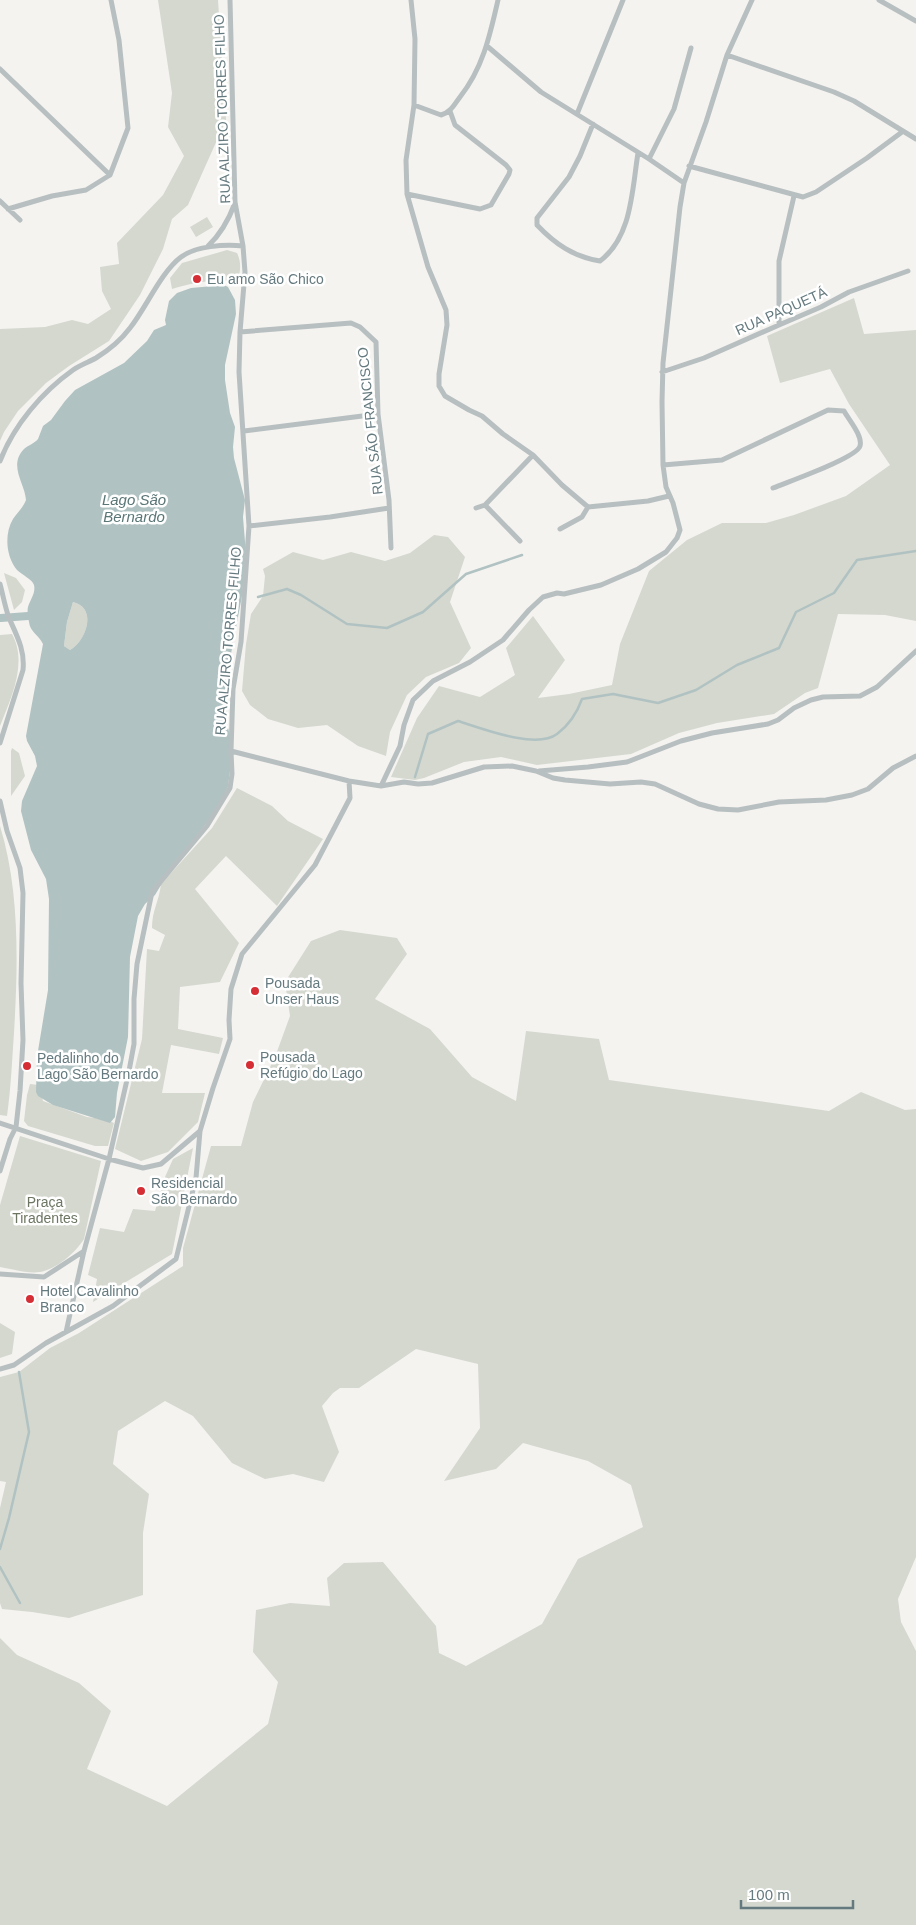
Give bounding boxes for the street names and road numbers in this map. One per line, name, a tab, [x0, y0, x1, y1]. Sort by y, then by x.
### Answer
street label: RUA ALZIRO TORRES FILHO	[211, 14, 233, 204]
street label: RUA PAQUETÁ	[733, 283, 830, 338]
street label: RUA SÃO FRANCISCO	[354, 346, 386, 496]
street label: RUA ALZIRO TORRES FILHO	[212, 546, 244, 736]

